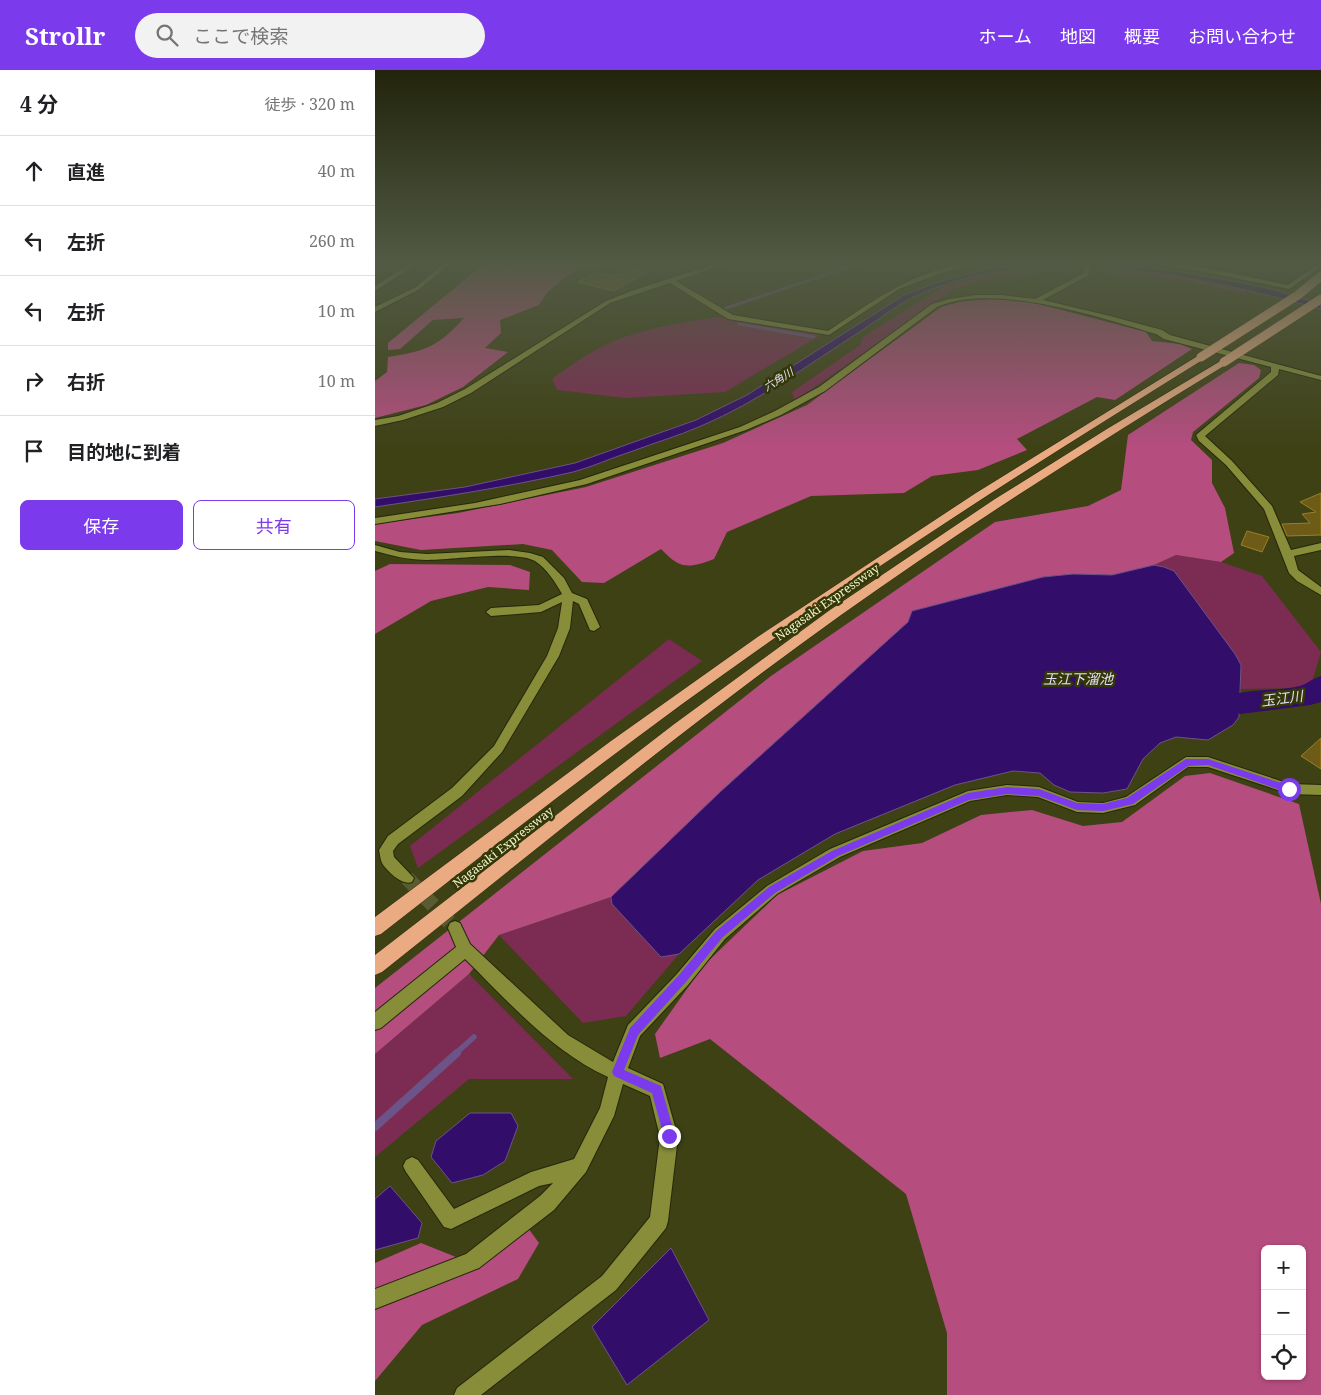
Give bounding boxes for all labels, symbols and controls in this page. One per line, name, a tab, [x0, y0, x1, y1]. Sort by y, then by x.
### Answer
search box	[135, 13, 485, 58]
text: Strollr	[25, 19, 105, 52]
icon: search	[153, 21, 181, 49]
text: ここで検索	[193, 23, 288, 49]
text: ホーム	[979, 24, 1032, 48]
text: 地図	[1060, 24, 1096, 48]
text: 概要	[1124, 24, 1160, 48]
text: お問い合わせ	[1188, 24, 1296, 48]
text: 4 分	[20, 90, 58, 118]
text: 徒歩 · 320 m	[265, 93, 355, 115]
icon: ahead	[20, 157, 48, 185]
text: 直進	[67, 159, 105, 185]
text: 40 m	[318, 160, 355, 182]
icon: left	[20, 227, 48, 255]
text: 左折	[67, 229, 105, 255]
text: 260 m	[309, 230, 355, 252]
icon: left	[20, 297, 48, 325]
text: 左折	[67, 299, 105, 325]
text: 10 m	[318, 300, 355, 322]
water label: 六角川	[760, 363, 797, 394]
icon: right	[20, 367, 48, 395]
text: 右折	[67, 369, 105, 395]
text: 10 m	[318, 370, 355, 392]
icon: arrive	[20, 437, 48, 465]
text: 目的地に到着	[67, 439, 181, 465]
button: 保存	[20, 500, 183, 550]
button: 共有	[193, 500, 355, 550]
street label: Nagasaki Expressway	[772, 559, 883, 644]
water label: 玉江下溜池	[1043, 669, 1115, 688]
water label: 玉江川	[1260, 686, 1306, 710]
route start	[1278, 778, 1301, 801]
street label: Nagasaki Expressway	[449, 802, 557, 892]
route end	[658, 1125, 681, 1148]
map controls	[1261, 1245, 1306, 1380]
button: +	[1261, 1245, 1306, 1290]
button: −	[1261, 1290, 1306, 1335]
button: locate	[1261, 1335, 1306, 1380]

